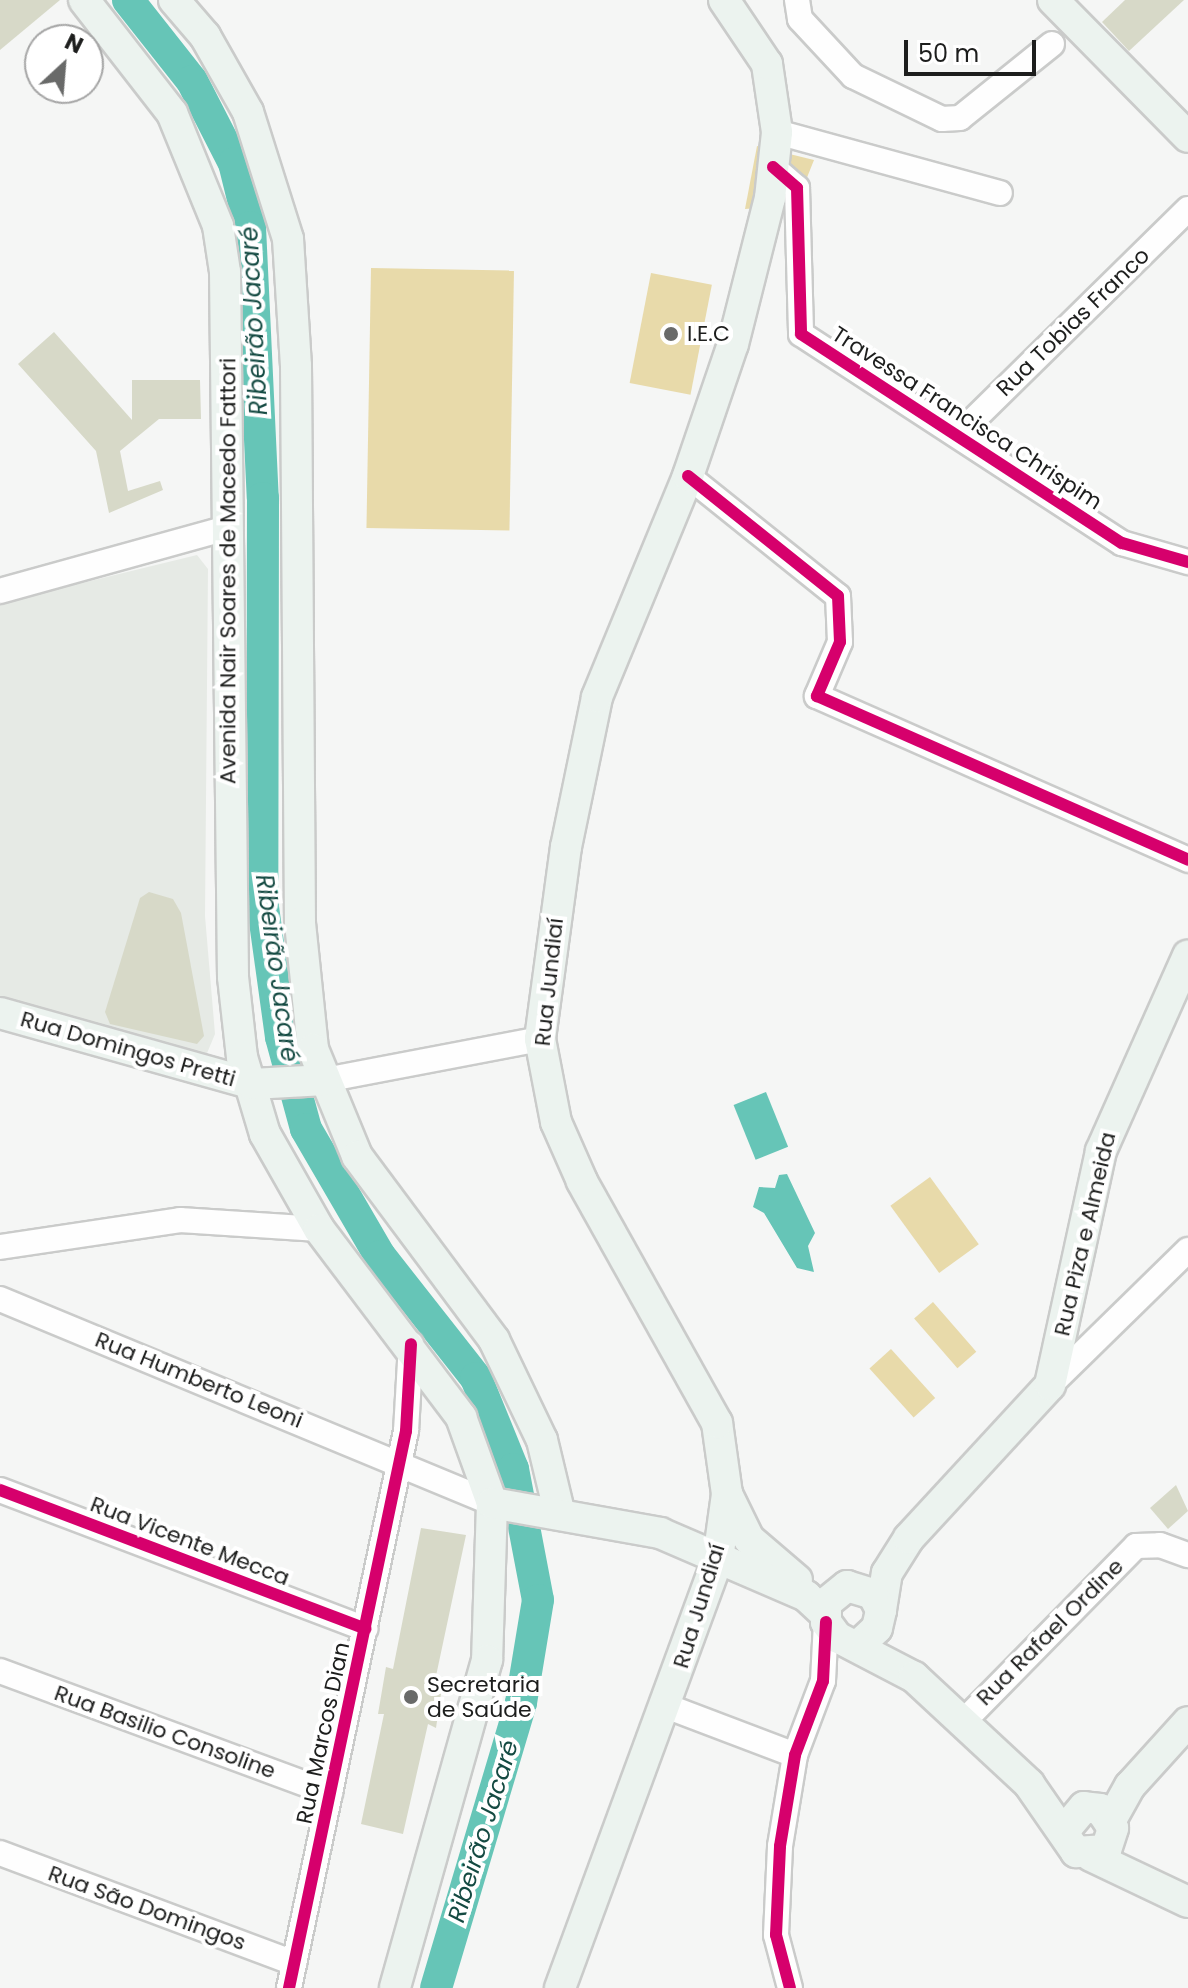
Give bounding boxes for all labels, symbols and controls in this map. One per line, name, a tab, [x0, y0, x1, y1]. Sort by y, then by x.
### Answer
north arrow	[24, 24, 104, 104]
scale bar	[908, 24, 1040, 74]
text: N	[60, 26, 88, 61]
text: 50 m	[918, 37, 979, 70]
water label: Ribeirão Jacaré	[235, 226, 273, 416]
street label: Rua Tobias Franco	[991, 242, 1155, 402]
place label: I.E.C	[687, 321, 730, 347]
street label: Travessa Francisca Chrispim	[827, 321, 1107, 515]
marker: I.E.C	[662, 325, 680, 343]
street label: Avenida Nair Soares de Macedo Fattori	[215, 358, 241, 784]
water label: Ribeirão Jacaré	[250, 873, 304, 1063]
street label: Rua Jundiaí	[529, 917, 569, 1047]
street label: Rua Domingos Pretti	[18, 1006, 238, 1092]
street label: Rua Piza e Almeida	[1049, 1130, 1121, 1338]
street label: Rua Humberto Leoni	[91, 1326, 307, 1434]
street label: Rua Vicente Mecca	[87, 1491, 293, 1591]
street label: Rua Jundiaí	[668, 1541, 730, 1671]
street label: Rua Rafael Ordine	[971, 1553, 1129, 1711]
street label: Rua Marcos Dian	[291, 1640, 355, 1826]
place label: Secretaria de Saúde	[427, 1671, 540, 1722]
street label: Rua Basilio Consoline	[51, 1680, 279, 1784]
marker: Secretaria de Saúde	[402, 1688, 420, 1706]
water label: Ribeirão Jacaré	[442, 1737, 524, 1925]
street label: Rua São Domingos	[45, 1860, 249, 1956]

